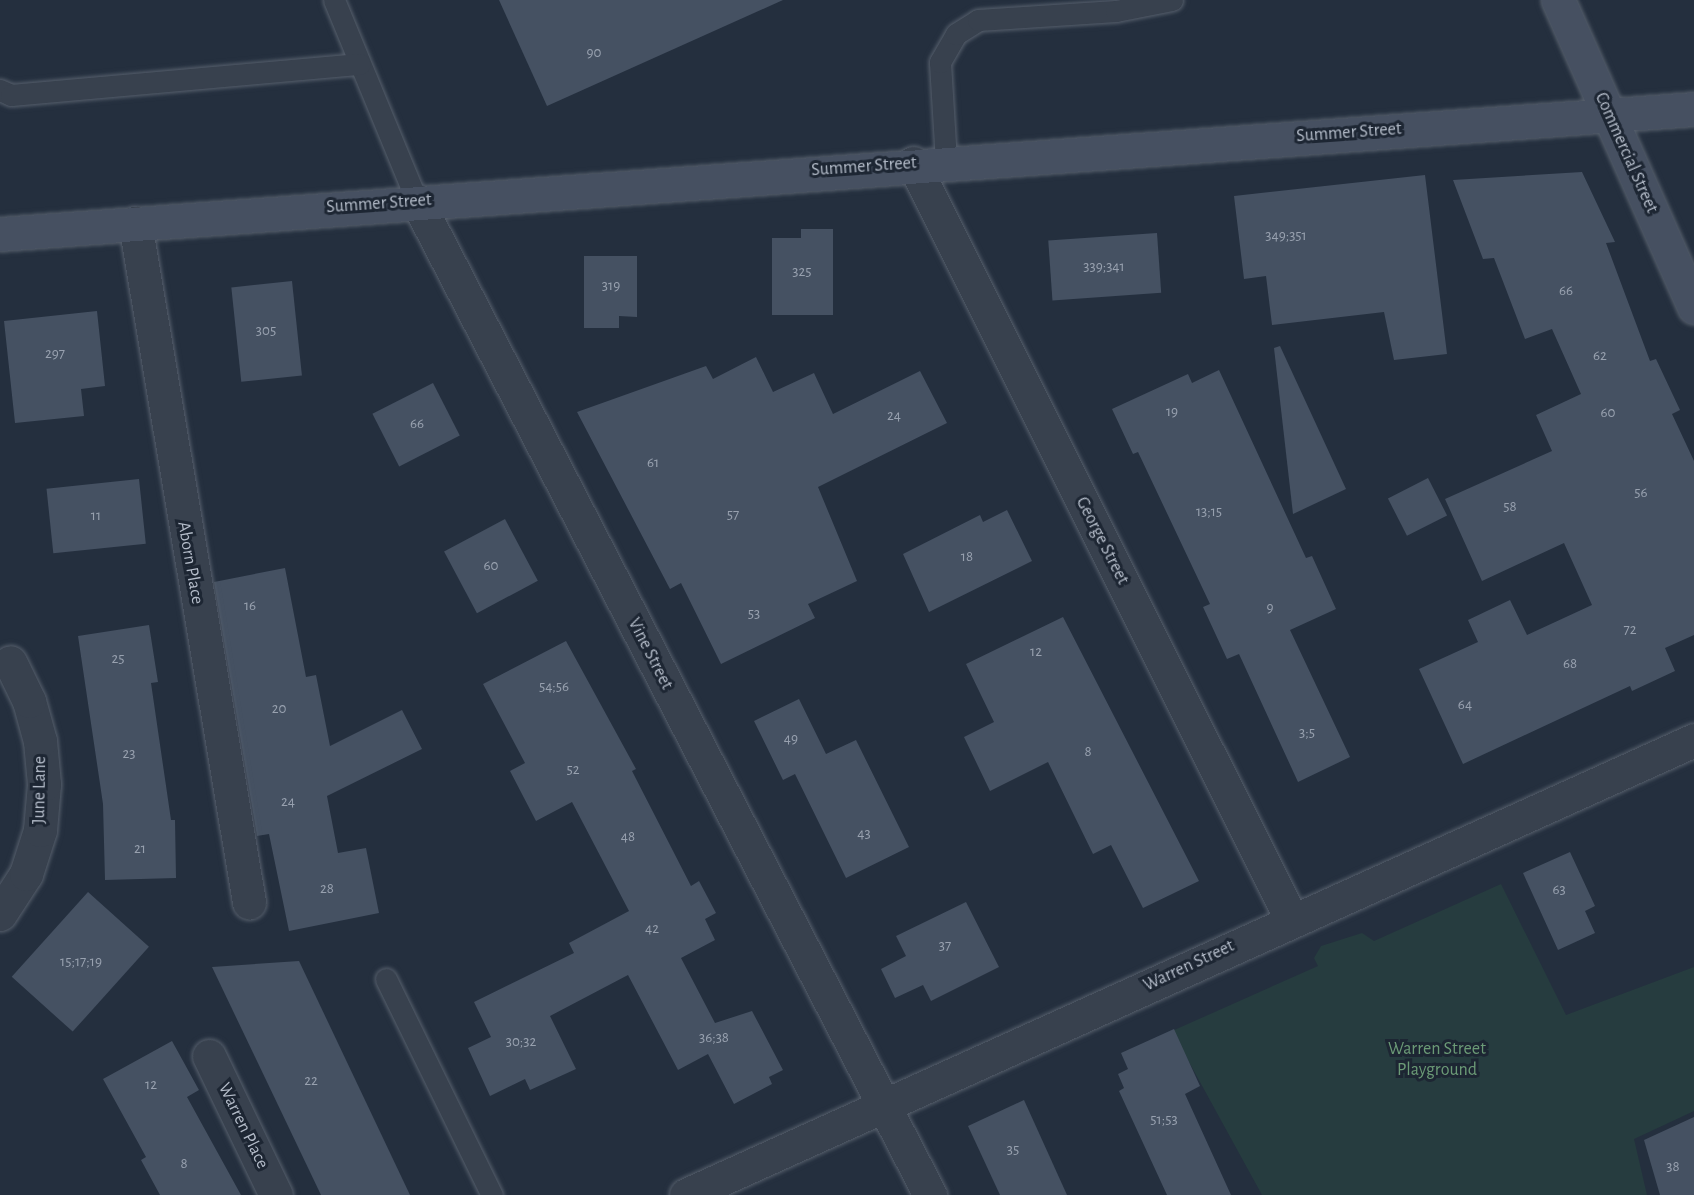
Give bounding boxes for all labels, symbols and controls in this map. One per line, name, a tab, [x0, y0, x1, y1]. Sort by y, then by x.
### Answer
house number: 90	[587, 44, 601, 62]
street label: Commercial Street	[1590, 89, 1662, 217]
street label: Summer Street	[1296, 119, 1402, 147]
street label: Summer Street	[811, 153, 917, 181]
street label: Summer Street	[326, 190, 432, 218]
house number: 349;351	[1265, 227, 1307, 245]
house number: 339;341	[1083, 258, 1125, 276]
house number: 325	[792, 263, 812, 281]
house number: 319	[602, 277, 620, 295]
house number: 66	[1559, 282, 1573, 300]
house number: 305	[256, 322, 276, 340]
house number: 297	[45, 345, 65, 363]
house number: 62	[1593, 347, 1607, 365]
house number: 19	[1166, 403, 1178, 421]
house number: 60	[1601, 404, 1615, 422]
house number: 24	[887, 407, 901, 425]
house number: 66	[410, 415, 424, 433]
house number: 61	[647, 454, 659, 472]
house number: 56	[1634, 484, 1648, 502]
street label: George Street	[1071, 493, 1133, 589]
house number: 58	[1503, 498, 1517, 516]
house number: 13;15	[1196, 503, 1222, 521]
house number: 57	[727, 506, 739, 524]
house number: 11	[91, 507, 101, 525]
street label: Aborn Place	[172, 520, 208, 606]
house number: 18	[961, 548, 973, 566]
house number: 60	[484, 557, 498, 575]
house number: 16	[244, 597, 256, 615]
house number: 9	[1266, 599, 1274, 617]
house number: 53	[748, 605, 760, 623]
street label: Vine Street	[623, 615, 677, 693]
house number: 72	[1623, 621, 1637, 639]
house number: 12	[1030, 643, 1042, 661]
house number: 25	[111, 650, 125, 668]
house number: 68	[1563, 655, 1577, 673]
house number: 54;56	[539, 678, 569, 696]
house number: 64	[1458, 696, 1472, 714]
house number: 20	[272, 700, 286, 718]
house number: 3;5	[1299, 724, 1315, 742]
house number: 49	[784, 730, 798, 748]
house number: 8	[1084, 743, 1092, 761]
house number: 23	[122, 745, 136, 763]
street label: June Lane	[29, 756, 51, 824]
house number: 52	[566, 761, 580, 779]
house number: 24	[281, 793, 295, 811]
house number: 43	[857, 825, 871, 843]
house number: 48	[621, 828, 635, 846]
house number: 21	[134, 840, 146, 858]
house number: 28	[320, 880, 334, 898]
house number: 63	[1552, 881, 1566, 899]
house number: 42	[645, 920, 659, 938]
street label: Warren Street	[1140, 936, 1238, 996]
house number: 37	[939, 937, 951, 955]
house number: 15;17;19	[60, 953, 102, 971]
house number: 36;38	[699, 1029, 729, 1047]
house number: 30;32	[506, 1033, 536, 1051]
park label: Warren Street Playground	[1388, 1039, 1486, 1082]
house number: 22	[304, 1072, 318, 1090]
house number: 12	[145, 1076, 157, 1094]
street label: Warren Place	[213, 1080, 273, 1172]
house number: 51;53	[1150, 1111, 1178, 1129]
house number: 35	[1007, 1141, 1019, 1159]
house number: 8	[180, 1155, 188, 1173]
house number: 38	[1666, 1158, 1680, 1176]

